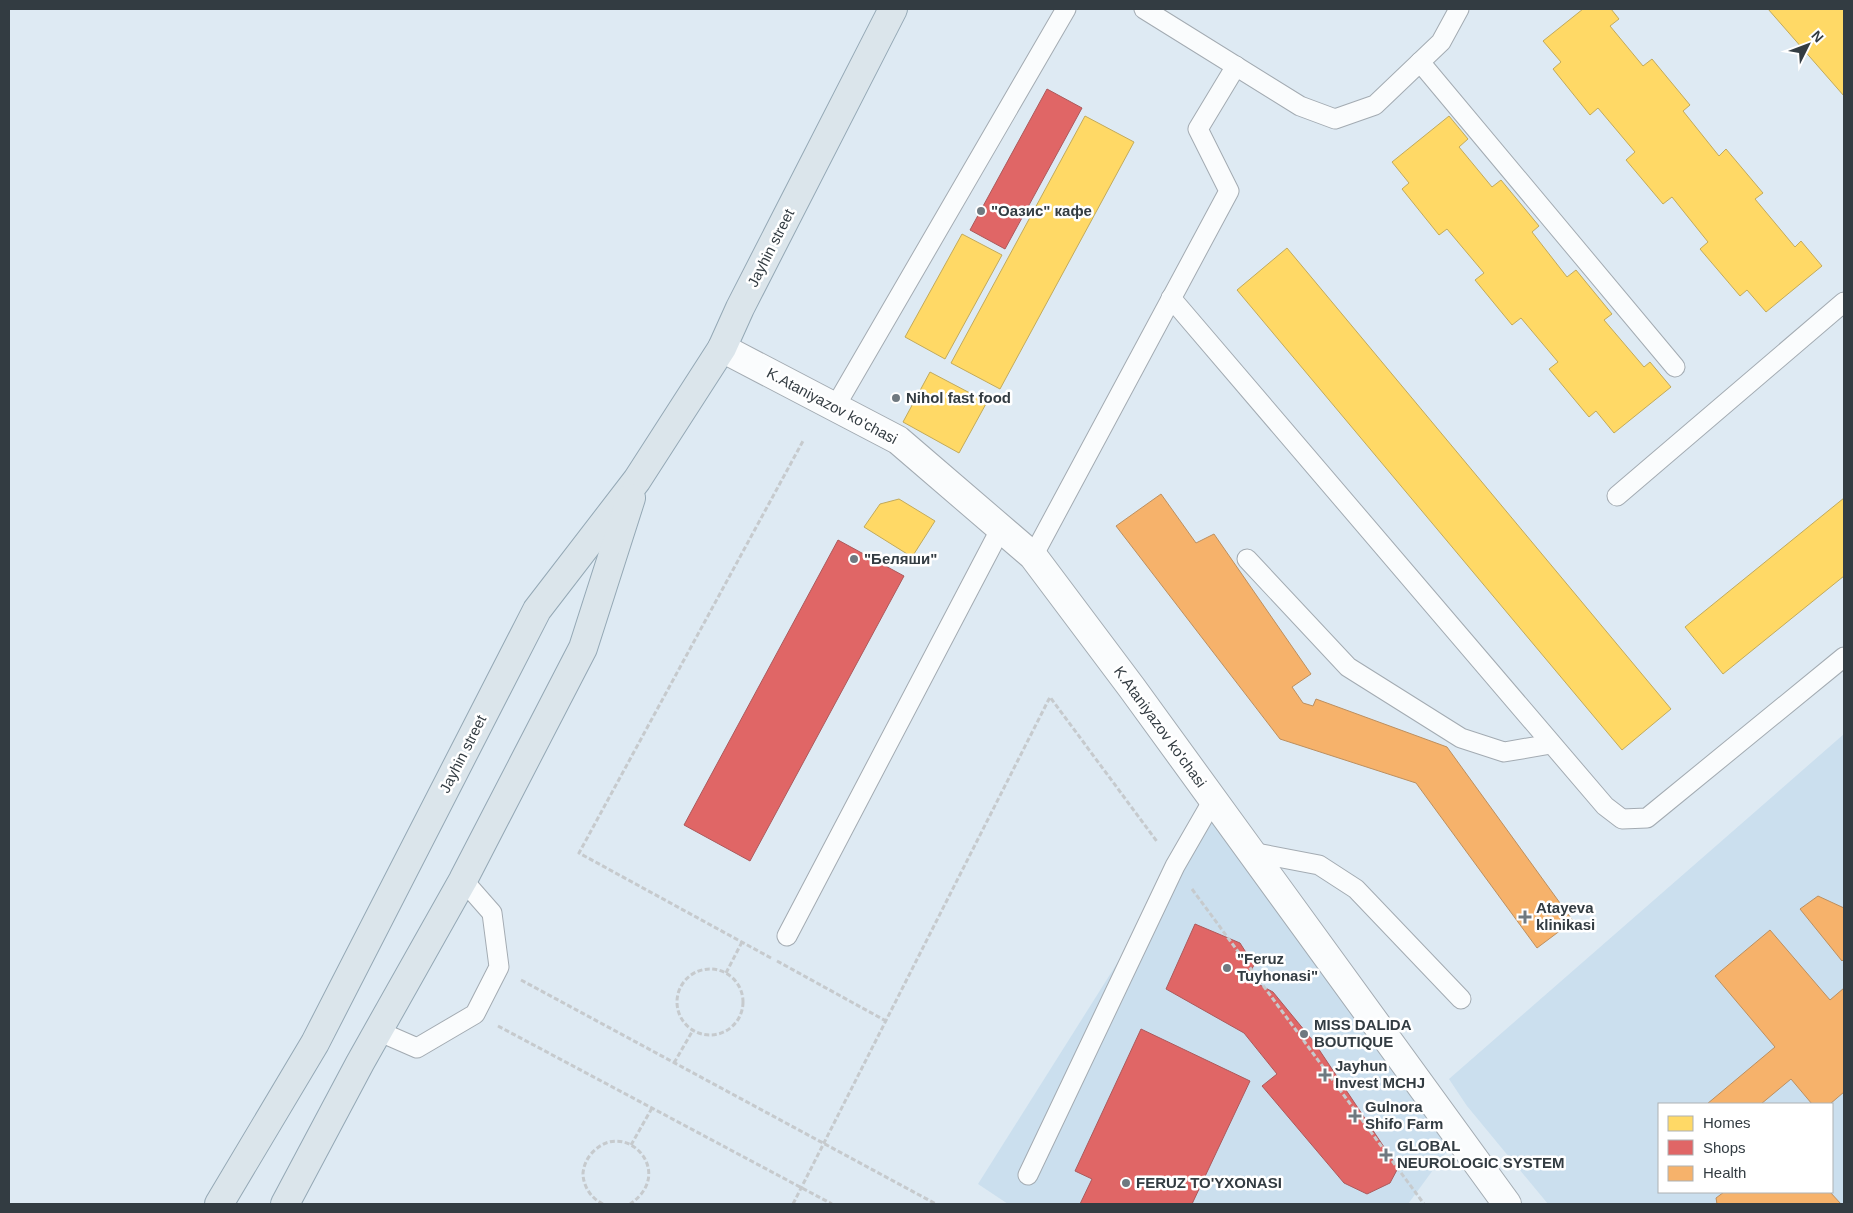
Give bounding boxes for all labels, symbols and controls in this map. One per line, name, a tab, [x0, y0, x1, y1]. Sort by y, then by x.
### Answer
north arrow	[1783, 20, 1833, 70]
text: N	[1808, 27, 1827, 45]
place label: "Оазис" кафе	[991, 202, 1092, 219]
street label: Jayhin street	[744, 205, 798, 290]
marker: "Оазис" кафе	[975, 205, 987, 217]
street label: K.Ataniyazov ko'chasi	[764, 364, 900, 447]
place label: Nihol fast food	[906, 389, 1011, 406]
marker: Nihol fast food	[890, 392, 902, 404]
place label: "Беляши"	[864, 550, 937, 567]
marker: "Беляши"	[848, 553, 860, 565]
street label: K.Ataniyazov ko'chasi	[1111, 663, 1210, 791]
street label: Jayhin street	[436, 711, 490, 796]
place label: Atayeva klinikasi	[1536, 899, 1595, 933]
marker: Atayeva klinikasi	[1518, 910, 1532, 924]
place label: "Feruz Tuyhonasi"	[1237, 950, 1318, 984]
marker: "Feruz Tuyhonasi"	[1221, 962, 1233, 974]
place label: MISS DALIDA BOUTIQUE	[1314, 1016, 1412, 1050]
marker: MISS DALIDA BOUTIQUE	[1298, 1028, 1310, 1040]
place label: Jayhun Invest MCHJ	[1335, 1057, 1425, 1091]
marker: Jayhun Invest MCHJ	[1319, 1069, 1331, 1081]
place label: Gulnora Shifo Farm	[1365, 1098, 1443, 1132]
legend	[1658, 1103, 1833, 1193]
marker: Gulnora Shifo Farm	[1349, 1110, 1361, 1122]
text: Homes	[1703, 1114, 1751, 1131]
place label: GLOBAL NEUROLOGIC SYSTEM	[1397, 1137, 1565, 1171]
text: Shops	[1703, 1139, 1746, 1156]
marker: GLOBAL NEUROLOGIC SYSTEM	[1379, 1148, 1393, 1162]
text: Health	[1703, 1164, 1746, 1181]
place label: FERUZ TO'YXONASI	[1136, 1174, 1282, 1191]
marker: FERUZ TO'YXONASI	[1120, 1177, 1132, 1189]

